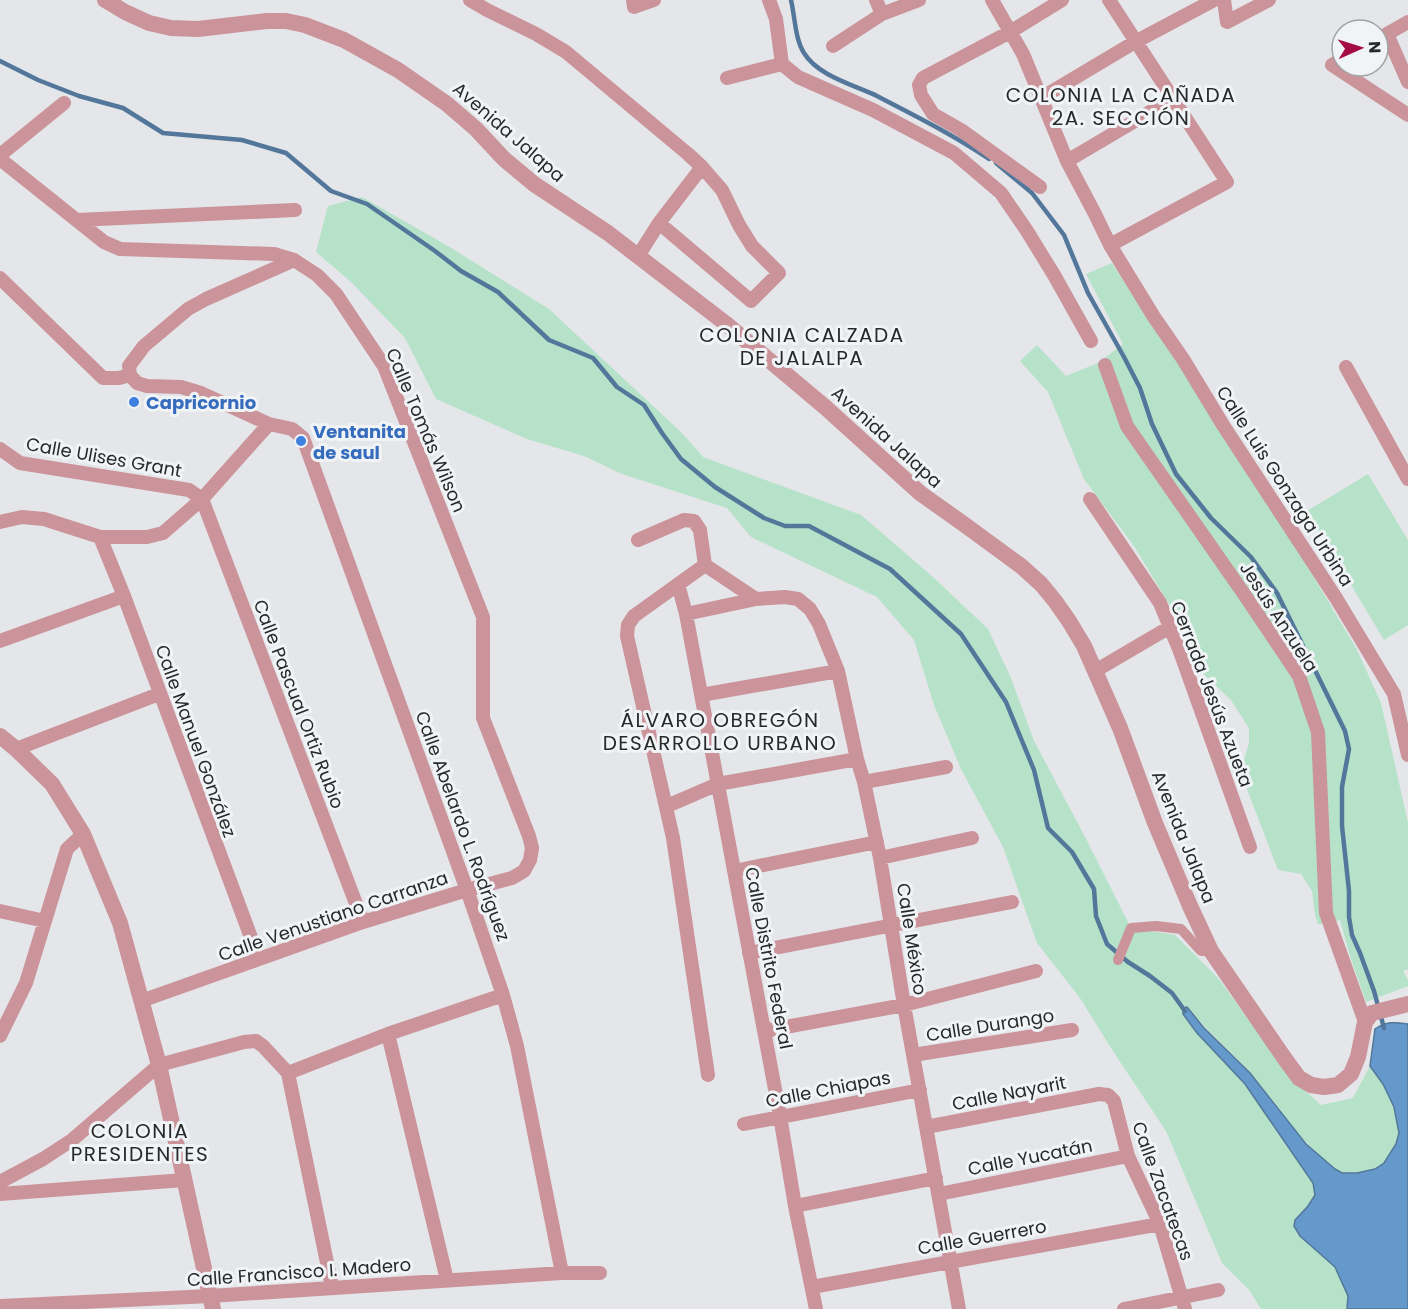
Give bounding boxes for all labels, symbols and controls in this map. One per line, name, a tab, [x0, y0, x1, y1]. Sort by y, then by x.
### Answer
north arrow	[1330, 18, 1390, 78]
text: N	[1363, 41, 1386, 54]
street label: Avenida Jalapa	[448, 76, 570, 188]
district label: COLONIA LA CAÑADA 2A. SECCIÓN	[1006, 81, 1236, 132]
district label: COLONIA CALZADA DE JALALPA	[699, 321, 905, 372]
street label: Calle Tomás Wilson	[380, 344, 472, 516]
street label: Avenida Jalapa	[826, 380, 948, 494]
street label: Calle Luis Gonzaga Urbina	[1211, 381, 1359, 591]
place label: Capricornio	[146, 390, 256, 415]
marker: Capricornio	[127, 395, 141, 409]
place label: Ventanita de saul	[313, 419, 406, 465]
street label: Calle Ulises Grant	[24, 431, 184, 483]
marker: Ventanita de saul	[294, 434, 308, 448]
street label: Jesús Anzuela	[1234, 557, 1324, 677]
street label: Calle Pascual Ortiz Rubio	[248, 596, 350, 812]
street label: Cerrada Jesús Azueta	[1165, 597, 1259, 791]
street label: Calle Manuel González	[150, 641, 242, 841]
district label: ÁLVARO OBREGÓN DESARROLLO URBANO	[603, 706, 837, 757]
street label: Calle Abelardo L. Rodríguez	[410, 707, 516, 945]
street label: Avenida Jalapa	[1146, 767, 1222, 907]
street label: Calle Venustiano Carranza	[215, 865, 451, 967]
street label: Calle Distrito Federal	[739, 865, 799, 1051]
street label: Calle México	[891, 881, 933, 997]
street label: Calle Durango	[924, 1003, 1056, 1047]
street label: Calle Chiapas	[763, 1065, 893, 1113]
street label: Calle Nayarit	[950, 1070, 1068, 1116]
district label: COLONIA PRESIDENTES	[71, 1117, 209, 1168]
street label: Calle Zacatecas	[1126, 1118, 1200, 1264]
street label: Calle Yucatán	[966, 1133, 1094, 1181]
street label: Calle Guerrero	[916, 1213, 1048, 1261]
street label: Calle Francisco I. Madero	[186, 1252, 412, 1292]

